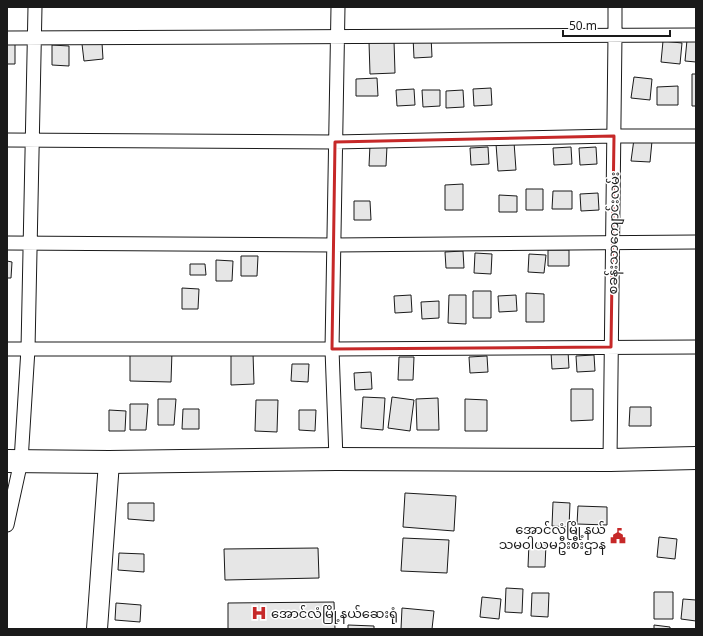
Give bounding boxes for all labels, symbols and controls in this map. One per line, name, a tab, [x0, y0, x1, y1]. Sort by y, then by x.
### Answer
scale bar	[563, 12, 670, 38]
text: 50 m	[569, 17, 597, 34]
street label: စခန်းသာကျောင်းလမ်း	[603, 171, 625, 295]
place label: အောင်လံမြို့နယ် သမဝါယမဦးစီးဌာန	[499, 520, 606, 555]
public building icon: အောင်လံမြို့နယ် သမဝါယမဦးစီးဌာန	[609, 527, 627, 545]
hospital icon: ‌အောင်လံမြို့နယ်ဆေးရုံ	[250, 604, 268, 622]
place label: ‌အောင်လံမြို့နယ်ဆေးရုံ	[271, 604, 398, 624]

